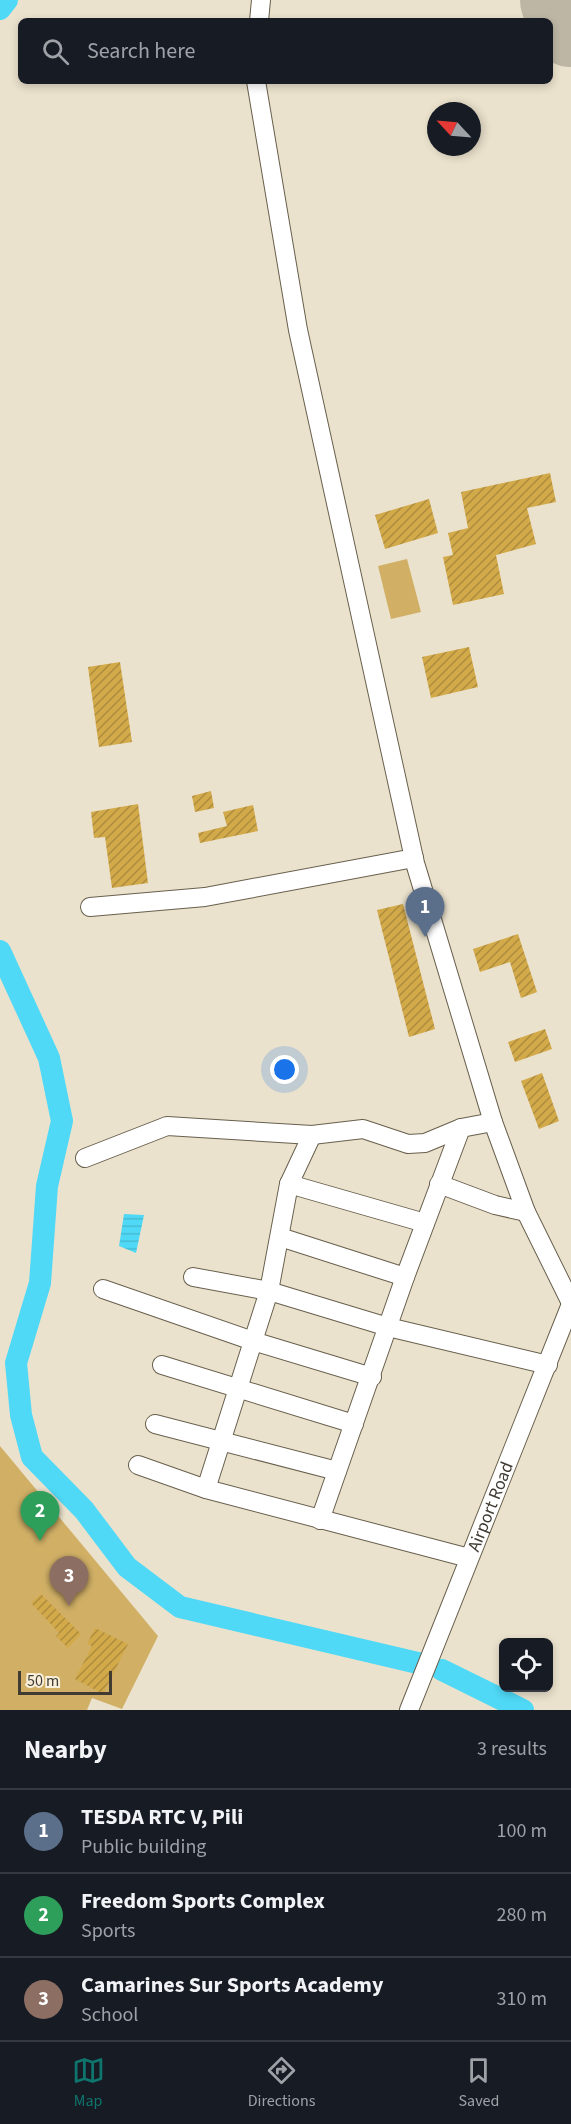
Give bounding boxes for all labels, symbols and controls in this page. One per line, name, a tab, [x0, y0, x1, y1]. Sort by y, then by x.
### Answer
search box	[18, 18, 553, 84]
icon: search	[39, 35, 72, 68]
text: Search here	[87, 35, 195, 67]
north arrow	[427, 102, 481, 156]
pin: 1	[406, 888, 444, 937]
your location	[270, 1055, 299, 1084]
street label: Airport Road	[461, 1458, 520, 1555]
pin: 2	[20, 1492, 60, 1541]
pin: 3	[50, 1556, 88, 1606]
map controls	[499, 1638, 553, 1692]
button: locate	[499, 1638, 553, 1692]
scale bar	[18, 1668, 112, 1696]
text: 50 m	[27, 1670, 59, 1692]
text: Nearby	[24, 1731, 107, 1768]
text: 3 results	[477, 1735, 547, 1763]
text: TESDA RTC V, Pili	[81, 1801, 243, 1833]
text: 1	[38, 1817, 49, 1845]
text: 100 m	[497, 1817, 547, 1845]
text: Public building	[81, 1833, 206, 1861]
text: Freedom Sports Complex	[81, 1885, 325, 1917]
text: 2	[38, 1901, 49, 1929]
text: 280 m	[497, 1901, 547, 1929]
text: Sports	[81, 1917, 136, 1945]
text: Camarines Sur Sports Academy	[81, 1969, 383, 2001]
text: 3	[38, 1985, 49, 2013]
text: 310 m	[497, 1985, 547, 2013]
text: School	[81, 2001, 138, 2029]
tab: Map	[72, 2054, 105, 2112]
tab: Directions	[248, 2054, 315, 2112]
tab: Saved	[459, 2054, 499, 2112]

